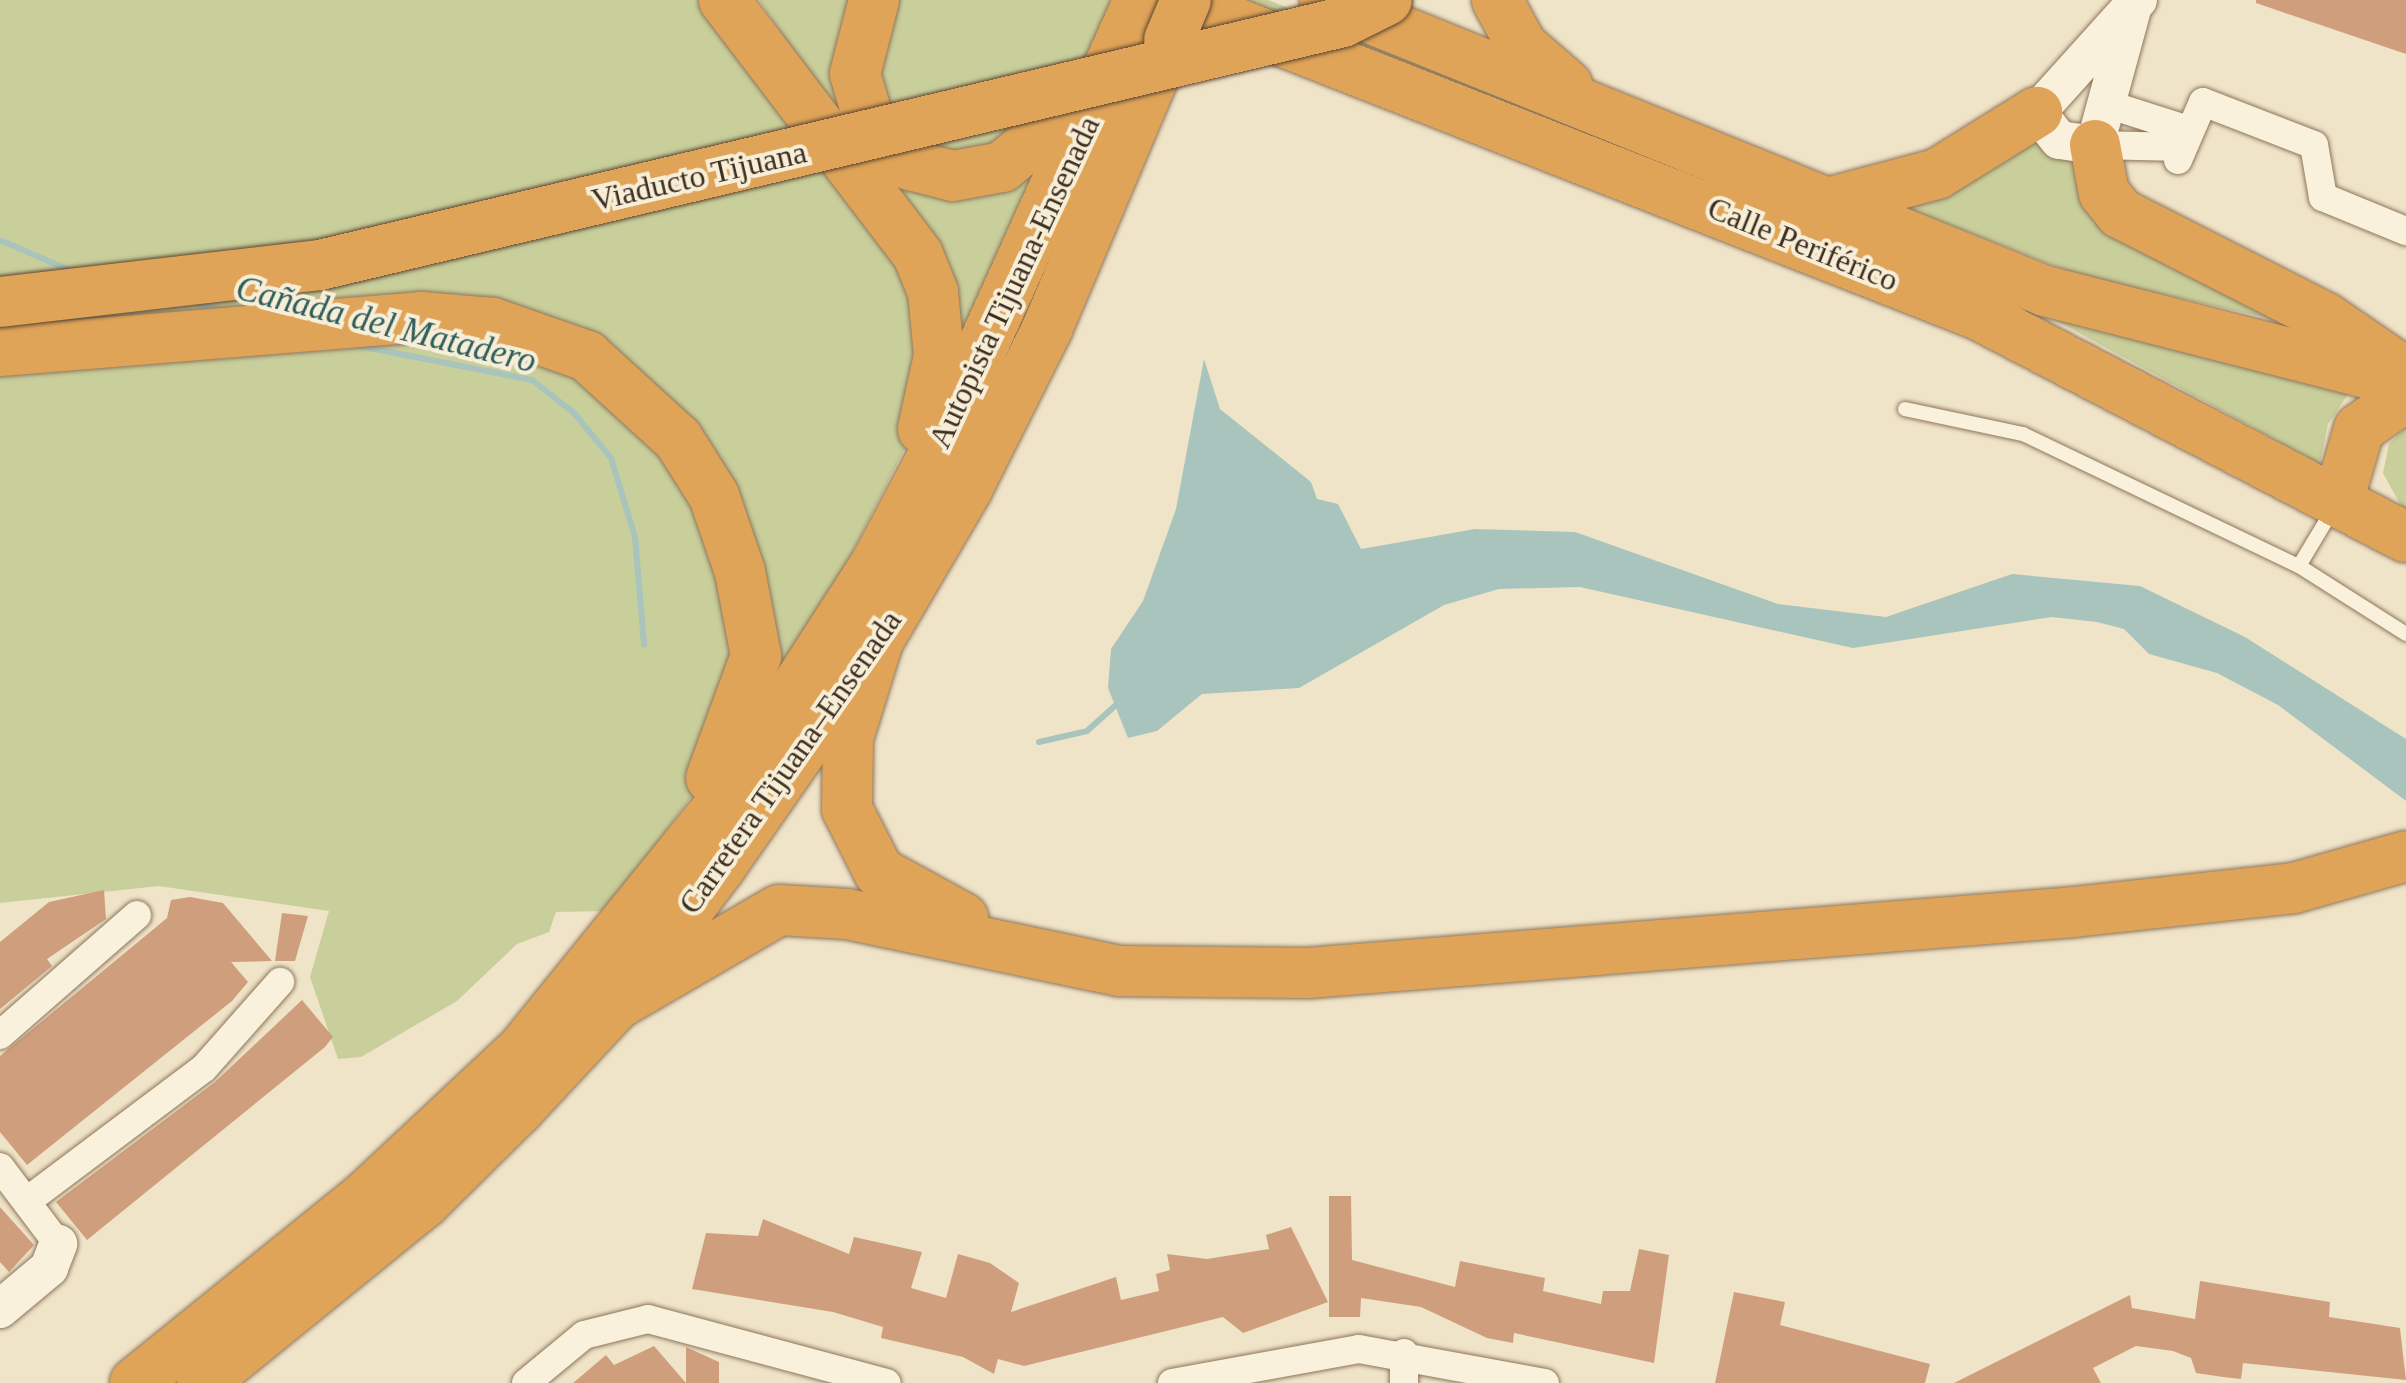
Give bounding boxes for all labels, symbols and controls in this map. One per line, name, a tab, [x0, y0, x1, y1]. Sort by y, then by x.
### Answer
street label: Autopista Tijuana-Ensenada	[920, 110, 1108, 454]
street label: Viaducto Tijuana	[588, 133, 810, 219]
street label: Calle Periférico	[1702, 188, 1904, 300]
water label: Cañada del Matadero	[232, 267, 540, 383]
street label: Carretera Tijuana–Ensenada	[670, 603, 910, 921]

